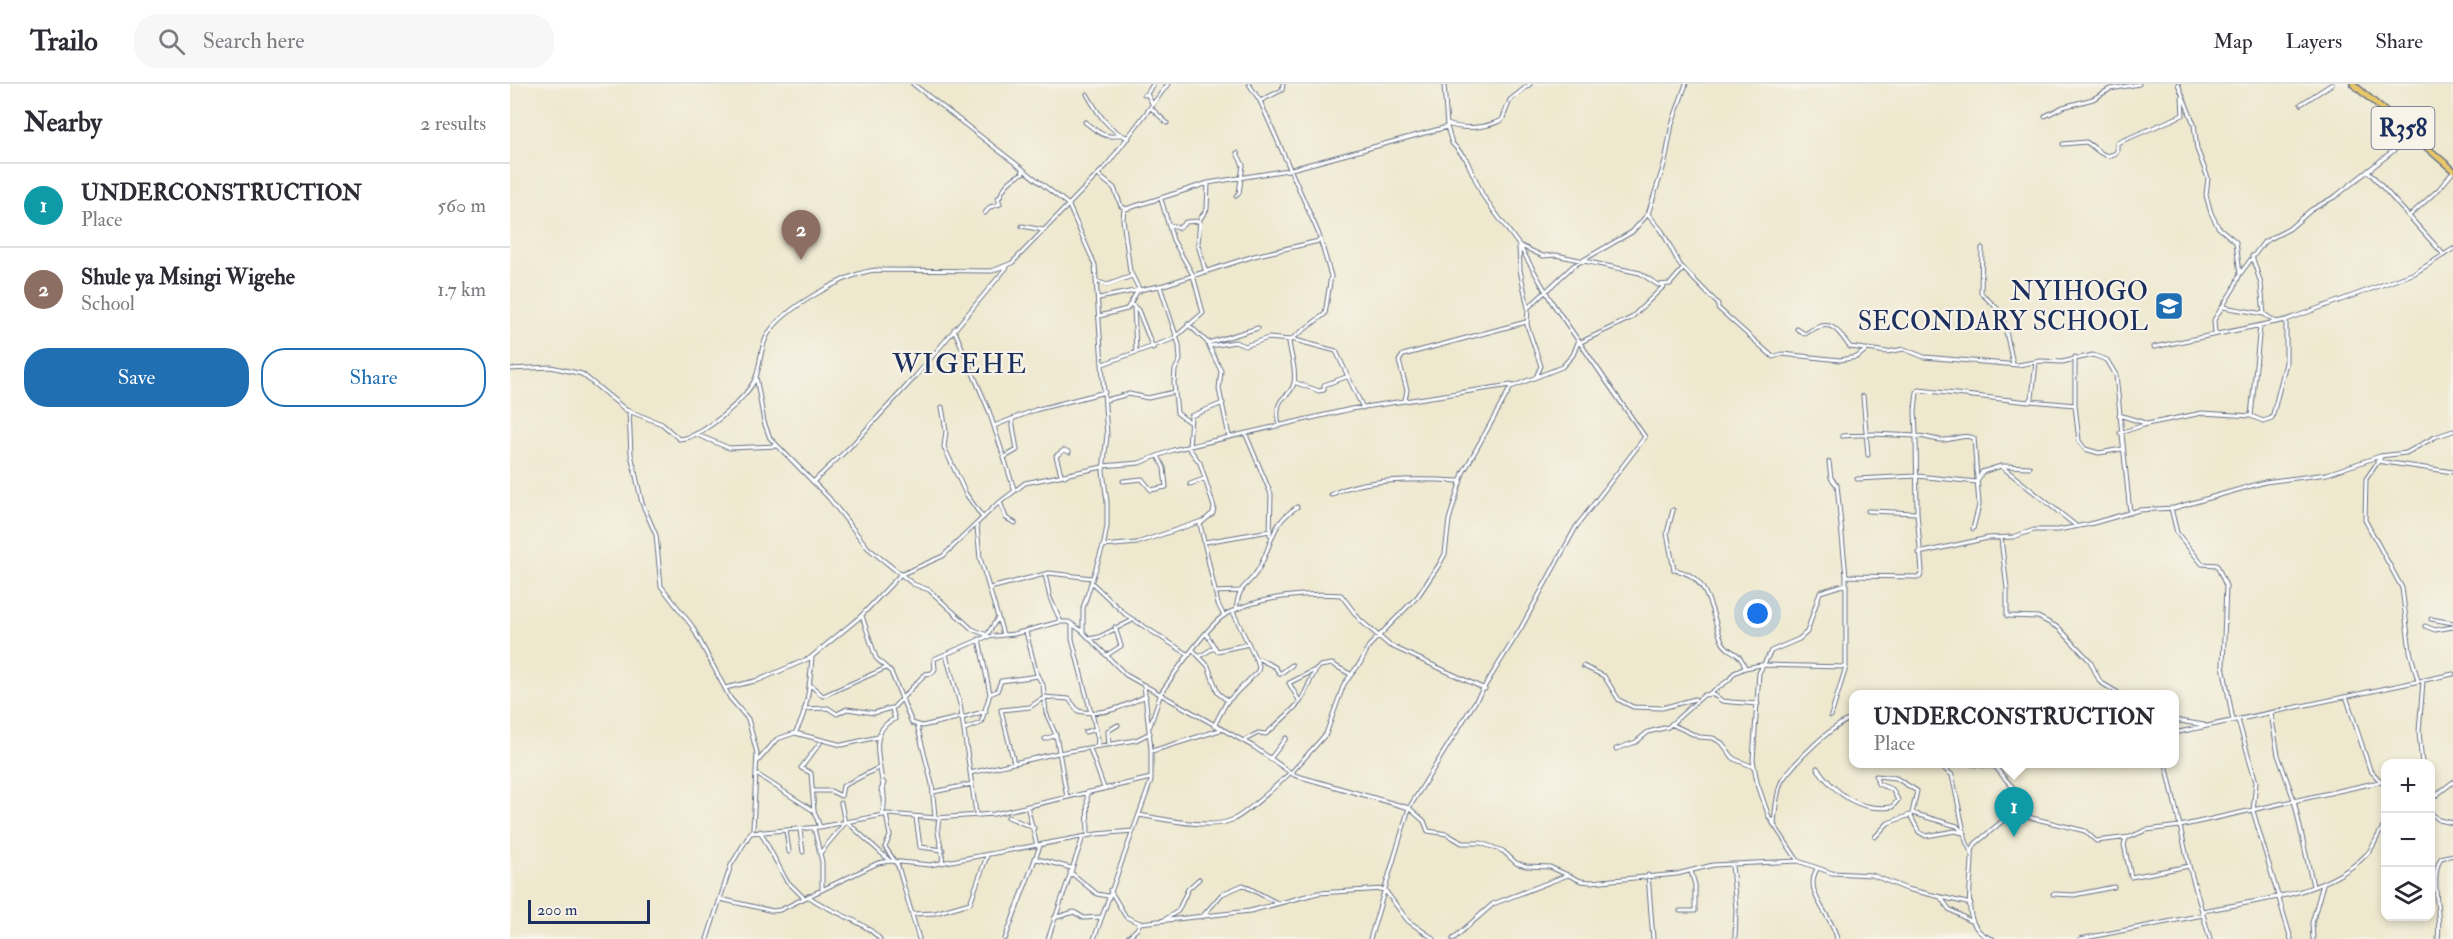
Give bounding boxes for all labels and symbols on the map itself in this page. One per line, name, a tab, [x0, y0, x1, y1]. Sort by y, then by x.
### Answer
road number: R358	[2372, 107, 2434, 149]
pin: 2	[782, 210, 820, 260]
place label: NYIHOGO SECONDARY SCHOOL	[1858, 276, 2148, 338]
school or university icon: NYIHOGO SECONDARY SCHOOL	[2153, 290, 2185, 322]
district label: WIGEHE	[891, 347, 1028, 382]
your location	[1743, 599, 1772, 628]
pin: 1	[1994, 788, 2034, 837]
scale bar	[528, 897, 650, 924]

